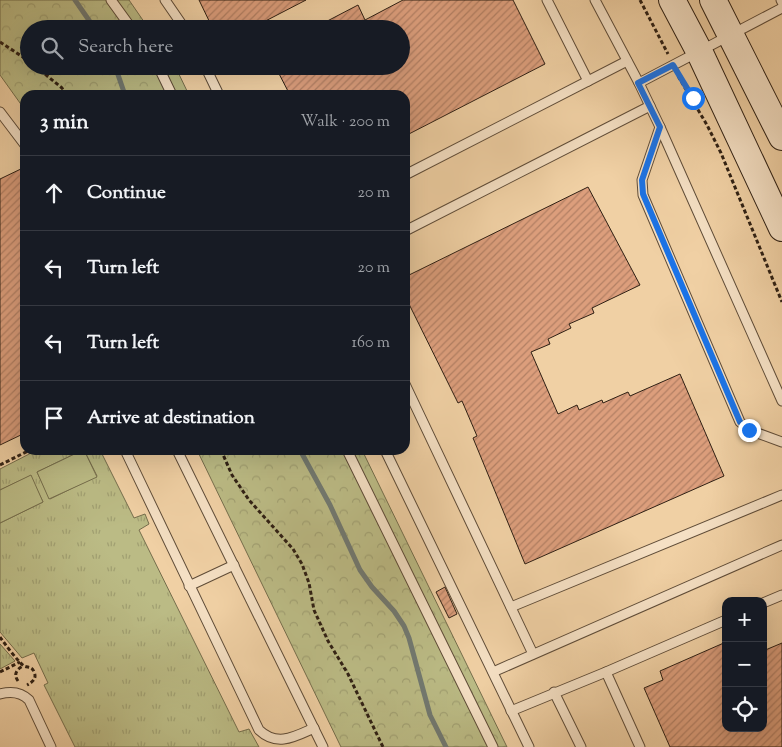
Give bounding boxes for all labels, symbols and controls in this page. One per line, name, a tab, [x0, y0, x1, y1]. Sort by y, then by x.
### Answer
search box	[20, 20, 410, 75]
icon: search	[38, 34, 66, 62]
text: Search here	[78, 34, 173, 61]
route start	[682, 87, 705, 110]
text: 3 min	[40, 108, 89, 138]
text: Walk · 200 m	[301, 111, 390, 134]
icon: ahead	[40, 179, 68, 207]
text: Continue	[87, 180, 166, 207]
text: 20 m	[357, 182, 390, 205]
icon: left	[40, 254, 68, 282]
text: Turn left	[87, 255, 159, 282]
text: 20 m	[357, 257, 390, 280]
icon: left	[40, 329, 68, 357]
text: Turn left	[87, 330, 159, 357]
text: 160 m	[352, 332, 390, 355]
icon: arrive	[40, 404, 68, 432]
text: Arrive at destination	[87, 405, 255, 432]
route end	[738, 419, 761, 442]
map controls	[722, 597, 767, 732]
button: +	[722, 597, 767, 642]
button: −	[722, 642, 767, 687]
button: locate	[722, 687, 767, 732]

